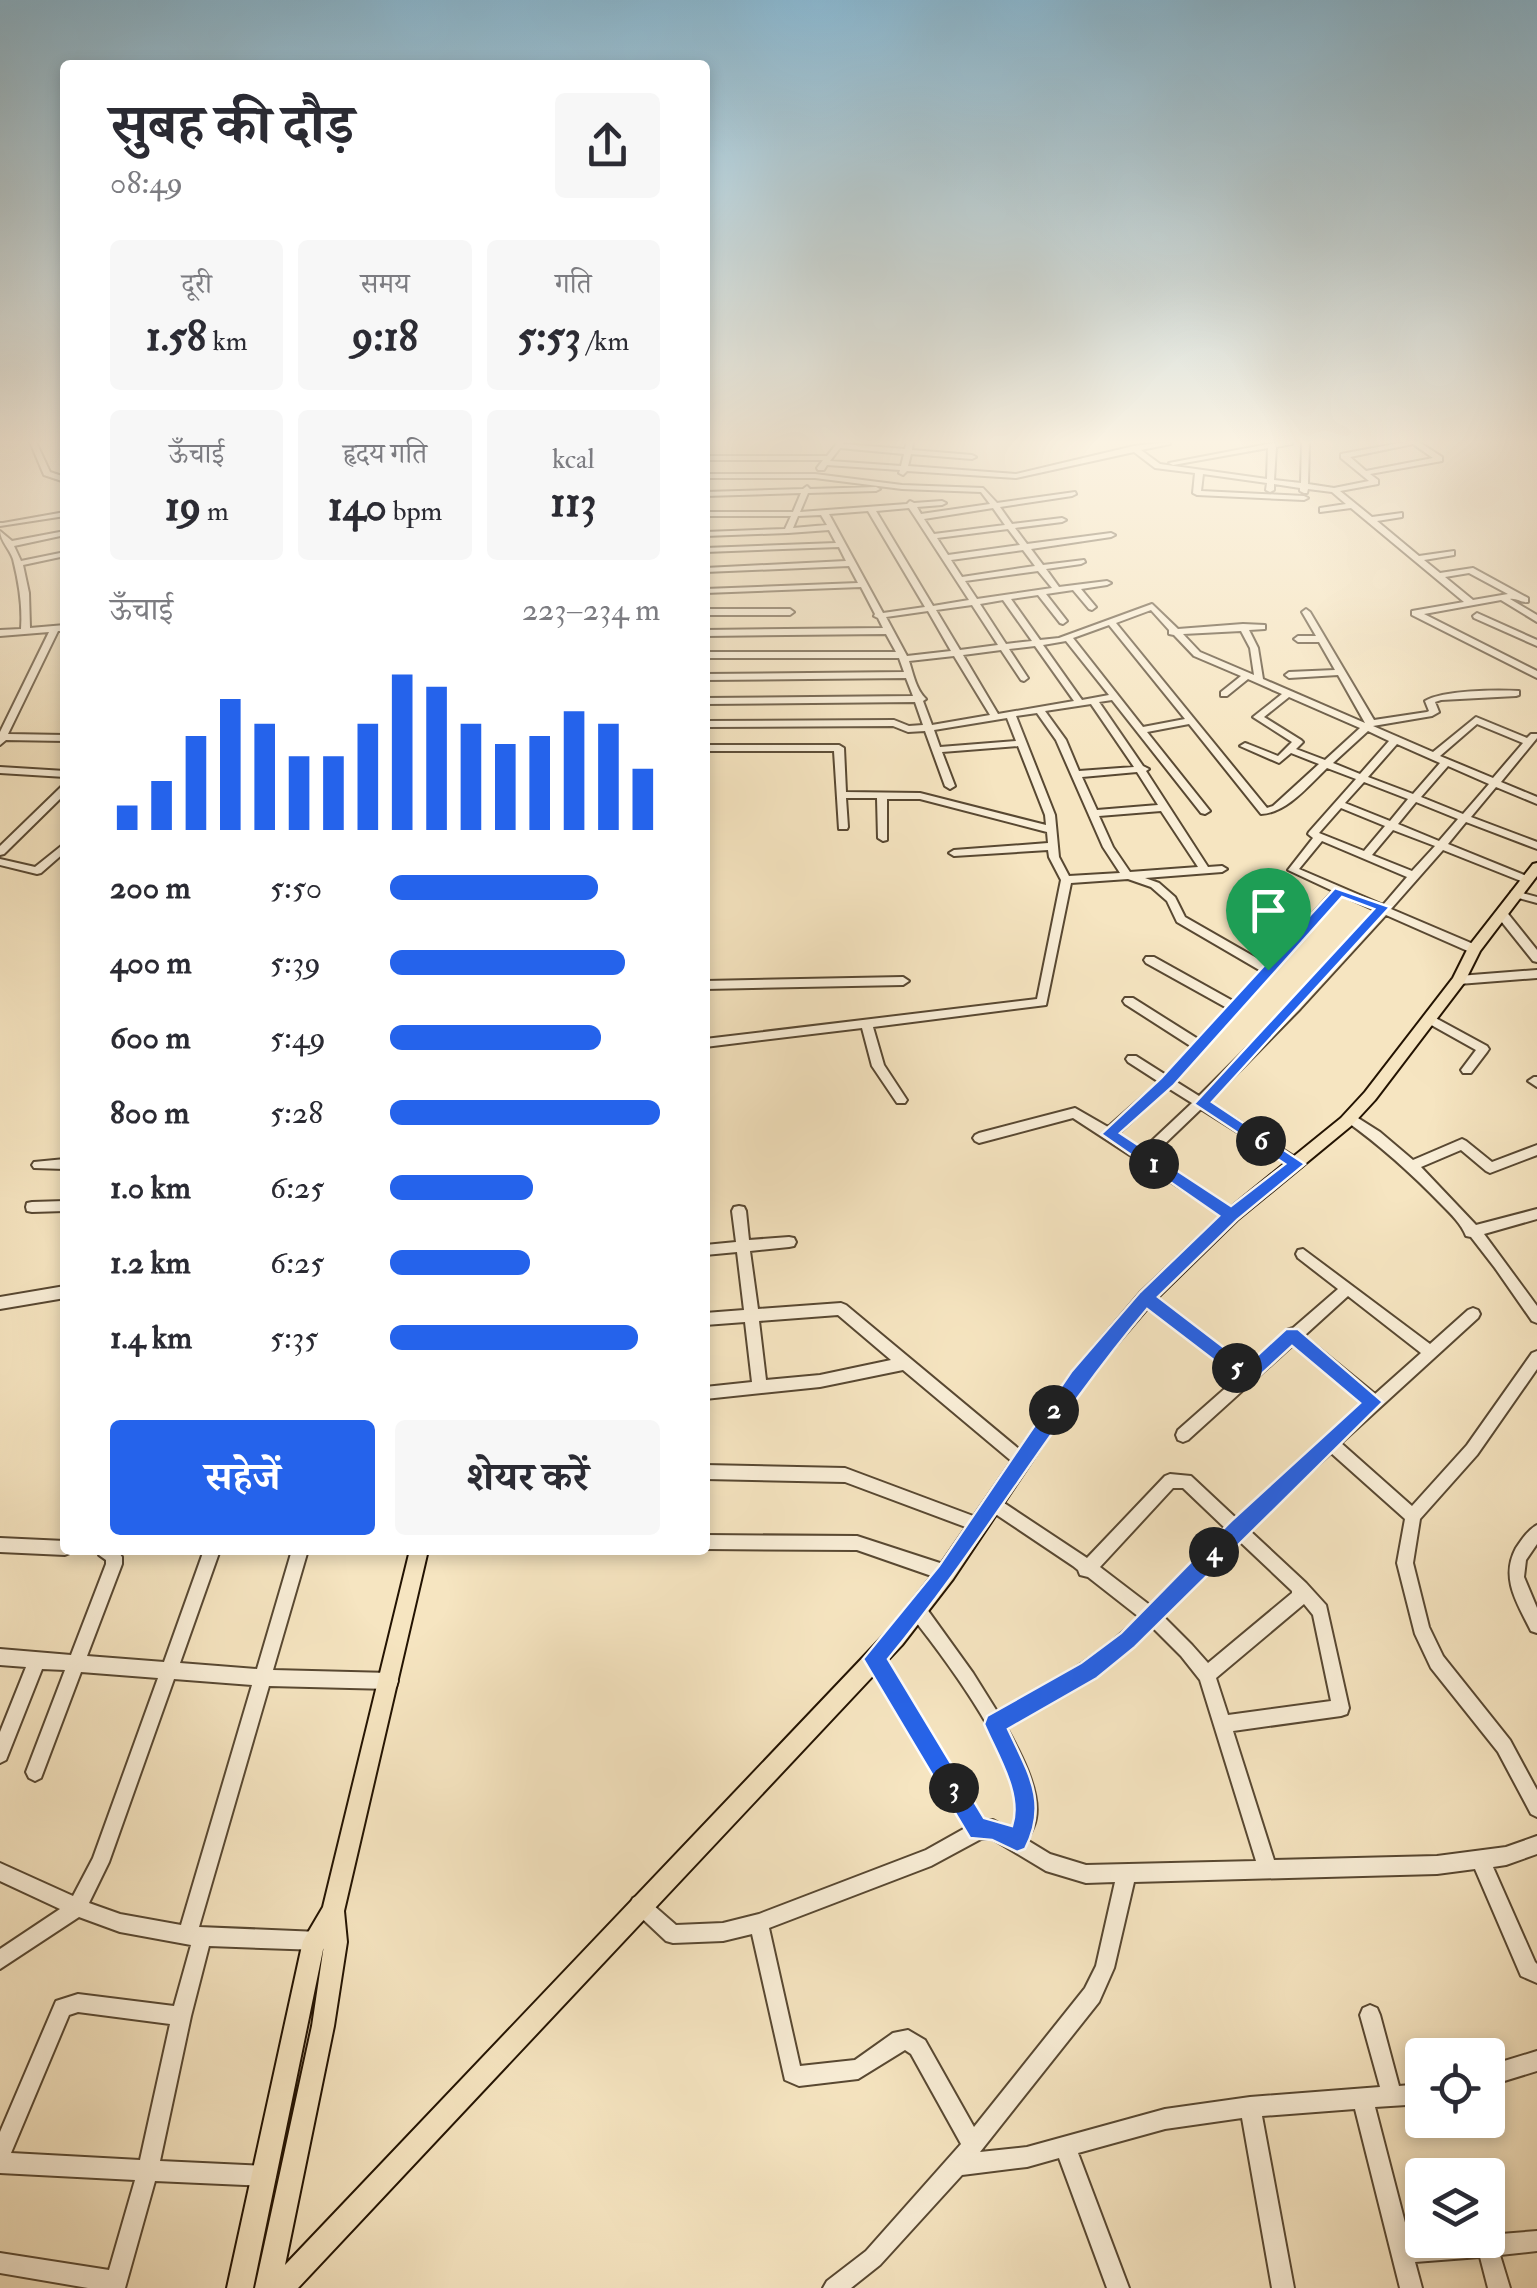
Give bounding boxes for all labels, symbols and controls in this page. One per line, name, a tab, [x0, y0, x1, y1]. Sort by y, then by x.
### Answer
text: सुबह की दौड़	[110, 91, 354, 160]
button: share	[555, 93, 660, 198]
text: 08:49	[110, 163, 183, 203]
text: दूरी	[181, 267, 212, 302]
text: समय	[360, 267, 410, 302]
text: गति	[555, 267, 592, 302]
text: 1.58	[146, 311, 207, 363]
text: 9:18	[352, 311, 418, 363]
text: 5:53	[517, 311, 581, 363]
text: km	[207, 324, 247, 359]
text: /km	[581, 324, 629, 359]
text: ऊँचाई	[169, 437, 224, 472]
text: हृदय गति	[343, 437, 427, 472]
text: kcal	[552, 442, 595, 477]
text: 113	[550, 477, 596, 529]
text: 19	[165, 481, 201, 533]
text: 140	[328, 481, 387, 533]
text: m	[201, 494, 229, 529]
text: bpm	[387, 494, 442, 529]
text: ऊँचाई	[110, 590, 173, 630]
text: 223–234 m	[522, 590, 660, 630]
text: 200 m	[110, 868, 191, 908]
text: 5:50	[270, 868, 322, 908]
pin	[1226, 868, 1311, 971]
icon: arrive	[1241, 883, 1296, 938]
text: 400 m	[110, 943, 192, 983]
text: 5:39	[270, 943, 321, 983]
text: 600 m	[110, 1018, 191, 1058]
text: 5:49	[270, 1018, 326, 1058]
text: 800 m	[110, 1093, 189, 1133]
text: 5:28	[270, 1093, 323, 1133]
pin: 6	[1236, 1116, 1286, 1166]
text: 6	[1254, 1123, 1268, 1158]
pin: 1	[1129, 1139, 1179, 1189]
text: 1	[1149, 1146, 1159, 1181]
text: 1.0 km	[110, 1168, 191, 1208]
text: 6:25	[270, 1168, 324, 1208]
text: 1.2 km	[110, 1243, 191, 1283]
text: 6:25	[270, 1243, 324, 1283]
text: 1.4 km	[110, 1318, 192, 1358]
text: 5:35	[270, 1318, 318, 1358]
pin: 5	[1212, 1343, 1262, 1393]
text: 5	[1231, 1350, 1243, 1385]
pin: 2	[1029, 1385, 1079, 1435]
text: 2	[1047, 1392, 1061, 1427]
button: सहेजें	[110, 1420, 375, 1535]
button: शेयर करें	[395, 1420, 660, 1535]
pin: 4	[1189, 1527, 1239, 1577]
text: 4	[1206, 1534, 1222, 1569]
pin: 3	[929, 1763, 979, 1813]
text: 3	[949, 1770, 959, 1805]
map controls	[1405, 2038, 1505, 2258]
button: locate	[1405, 2038, 1505, 2138]
button: layers	[1405, 2158, 1505, 2258]

